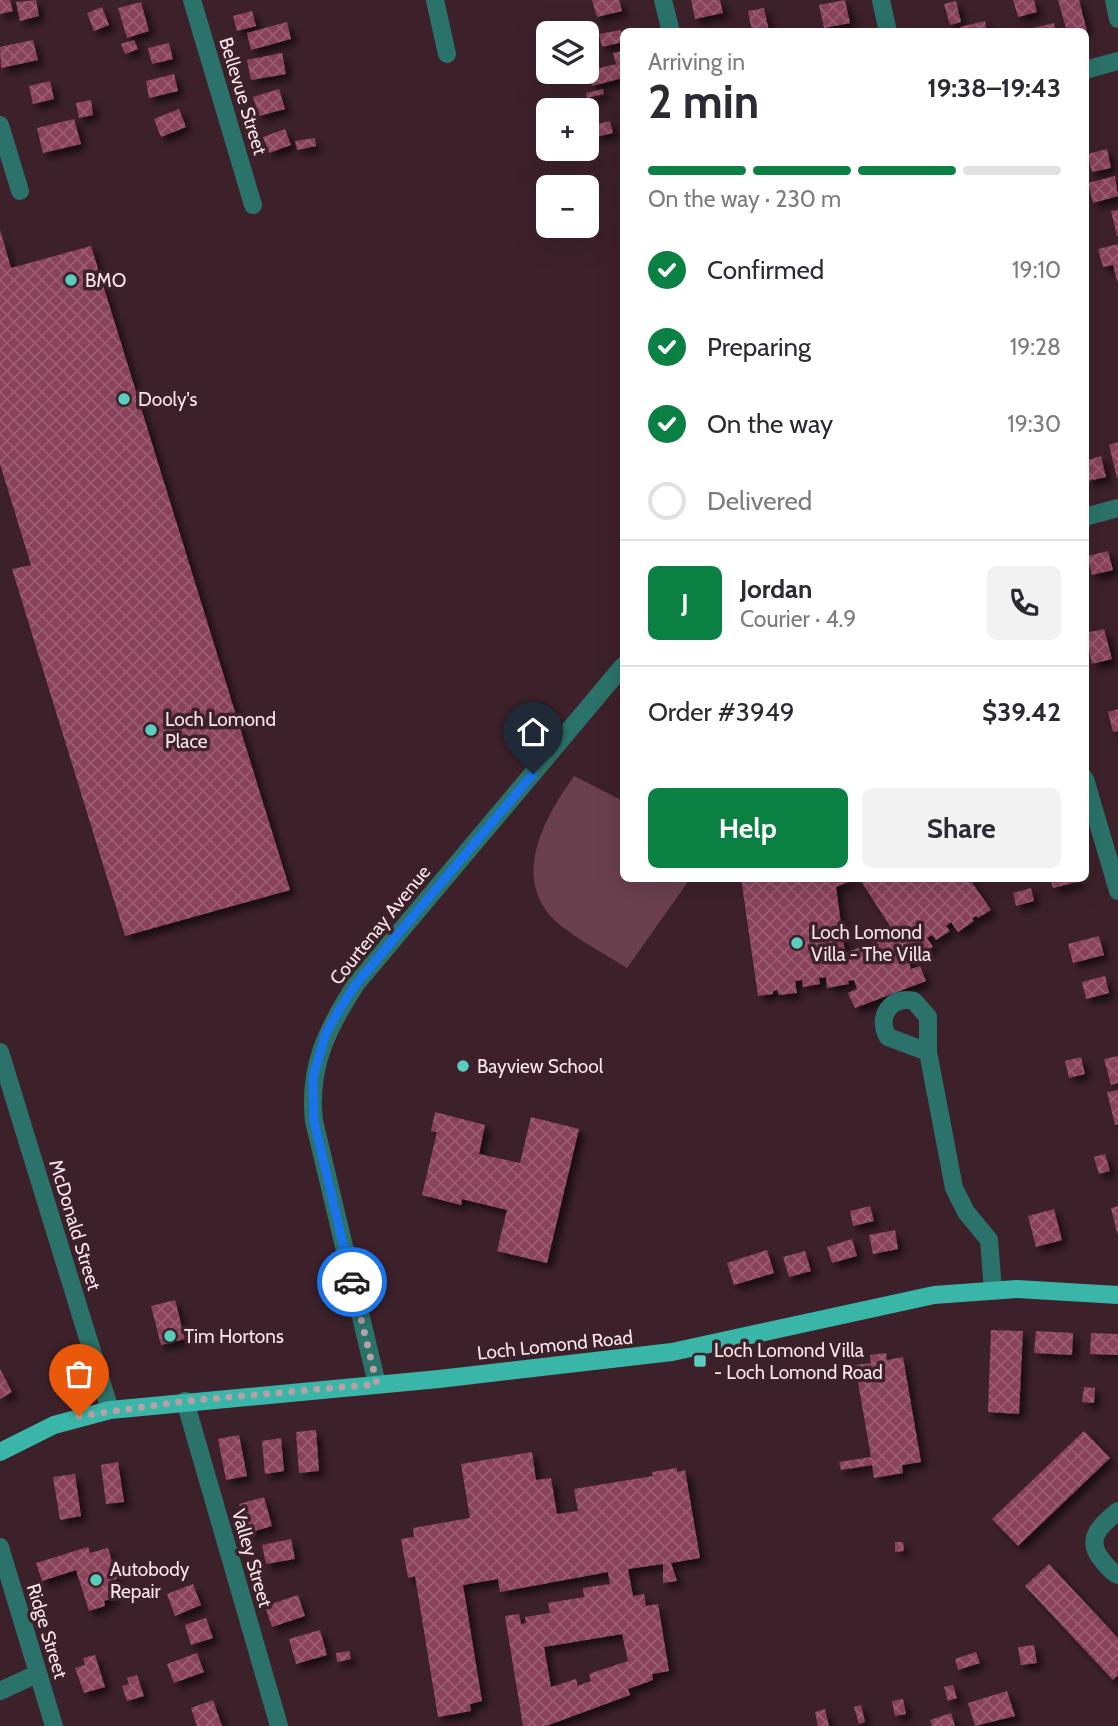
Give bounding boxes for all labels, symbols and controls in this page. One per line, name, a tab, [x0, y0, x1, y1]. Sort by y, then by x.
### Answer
map controls	[536, 21, 599, 238]
button: layers	[536, 21, 599, 84]
street label: Bellevue Street	[214, 34, 272, 158]
text: Arriving in	[648, 48, 745, 76]
text: 19:38–19:43	[927, 72, 1061, 104]
text: 2 min	[648, 74, 759, 130]
button: +	[536, 98, 599, 161]
button: −	[536, 175, 599, 238]
text: On the way · 230 m	[648, 185, 841, 213]
icon: check	[648, 251, 686, 289]
text: Confirmed	[707, 254, 824, 286]
text: 19:10	[1012, 256, 1061, 284]
place label: BMO	[85, 269, 126, 292]
marker: BMO	[63, 272, 79, 288]
icon: check	[648, 328, 686, 366]
text: Preparing	[707, 331, 811, 363]
text: 19:28	[1010, 333, 1061, 361]
place label: Dooly's	[138, 388, 198, 411]
marker: Dooly's	[116, 391, 132, 407]
icon: check	[648, 405, 686, 443]
text: On the way	[707, 408, 833, 440]
text: 19:30	[1007, 410, 1061, 438]
text: Delivered	[707, 485, 812, 517]
button: phone	[987, 566, 1061, 640]
text: Jordan	[740, 573, 812, 605]
text: J	[681, 587, 689, 619]
text: Courier · 4.9	[740, 605, 856, 633]
text: Order #3949	[648, 696, 794, 728]
text: $39.42	[982, 696, 1061, 728]
pin	[503, 702, 563, 774]
place label: Loch Lomond Place	[165, 708, 276, 753]
icon: home	[514, 713, 552, 751]
marker: Loch Lomond Place	[143, 722, 159, 738]
button: Help	[648, 788, 848, 868]
button: Share	[862, 788, 1061, 868]
street label: Courtenay Avenue	[325, 860, 435, 990]
place label: Loch Lomond Villa - The Villa	[811, 921, 931, 966]
marker: Loch Lomond Villa - The Villa	[789, 935, 805, 951]
place label: Bayview School	[477, 1055, 604, 1078]
marker: Bayview School	[455, 1058, 471, 1074]
street label: McDonald Street	[44, 1157, 106, 1294]
courier	[317, 1247, 387, 1317]
icon: car	[333, 1263, 371, 1301]
place label: Tim Hortons	[184, 1325, 284, 1348]
street label: Loch Lomond Road	[476, 1325, 634, 1365]
marker: Tim Hortons	[162, 1328, 178, 1344]
place label: Loch Lomond Villa - Loch Lomond Road	[714, 1339, 883, 1384]
pin	[49, 1344, 109, 1416]
marker: Loch Lomond Villa - Loch Lomond Road	[692, 1353, 708, 1369]
icon: bag	[60, 1355, 98, 1393]
street label: Valley Street	[227, 1506, 277, 1610]
place label: Autobody Repair	[110, 1558, 190, 1603]
marker: Autobody Repair	[88, 1572, 104, 1588]
street label: Ridge Street	[22, 1581, 73, 1682]

